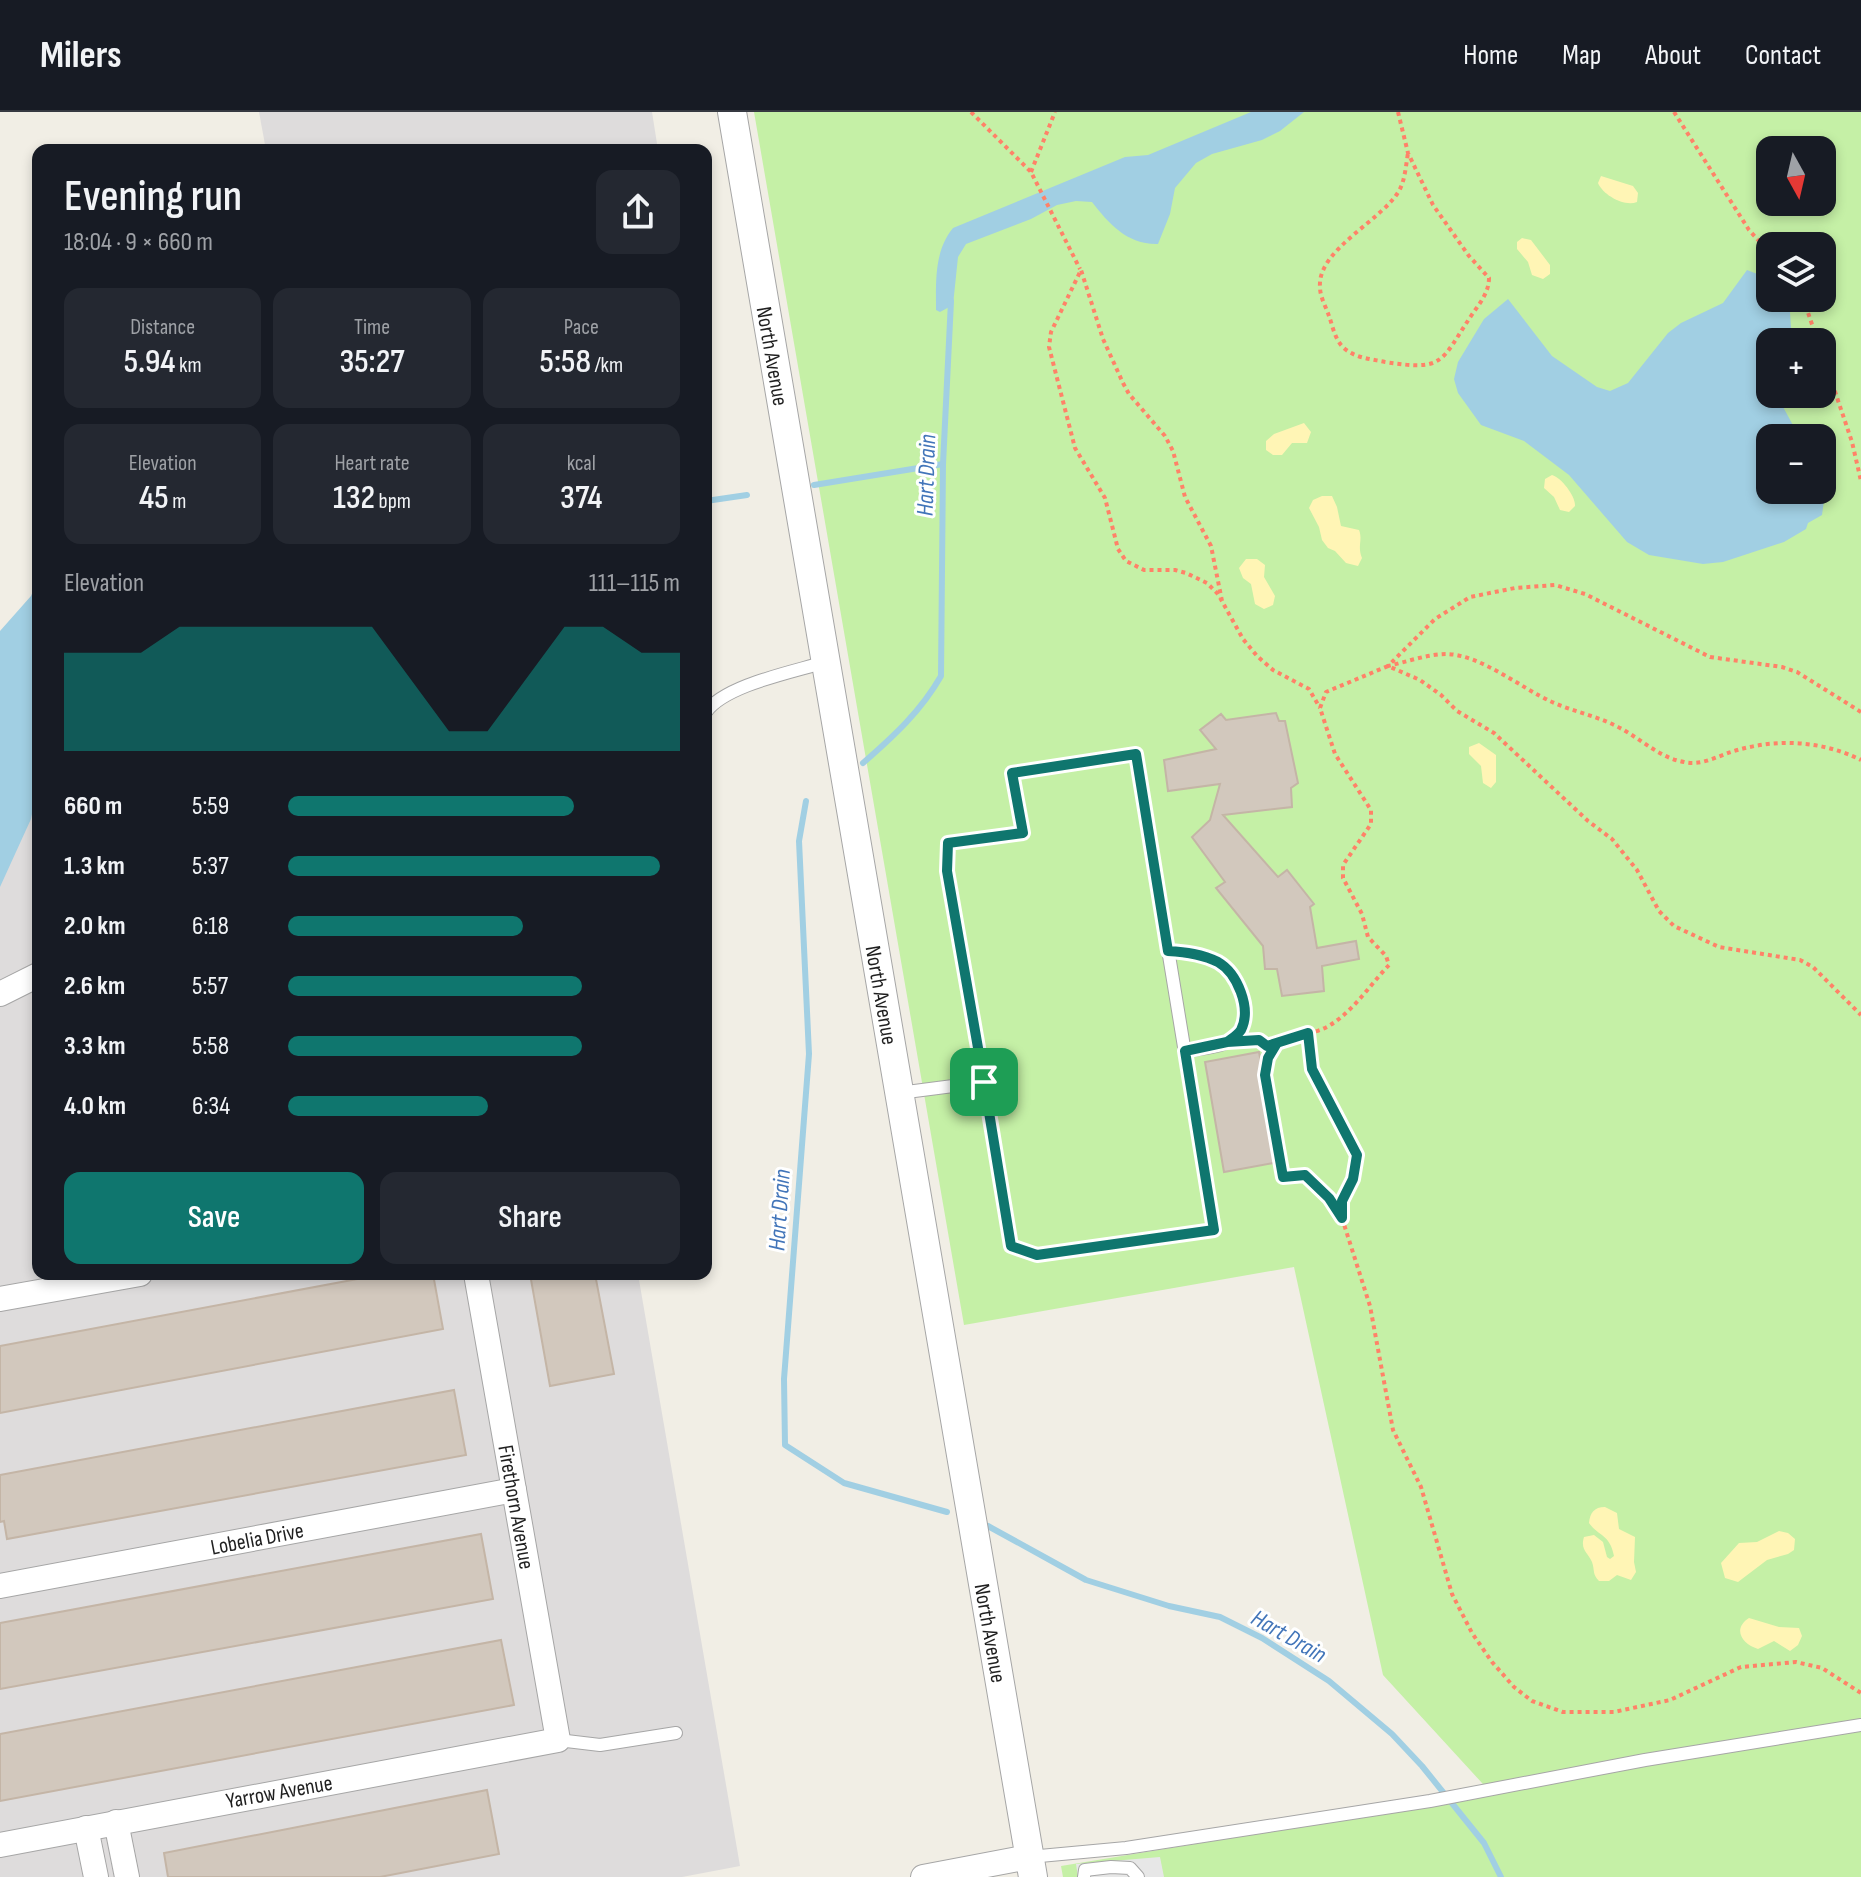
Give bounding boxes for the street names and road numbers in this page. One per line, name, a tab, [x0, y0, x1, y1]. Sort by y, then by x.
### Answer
street label: North Avenue	[750, 305, 794, 408]
street label: North Avenue	[859, 944, 903, 1047]
street label: Firethorn Avenue	[491, 1443, 540, 1572]
street label: Lobelia Drive	[209, 1517, 306, 1562]
street label: North Avenue	[968, 1582, 1012, 1685]
street label: Yarrow Avenue	[224, 1770, 335, 1815]

